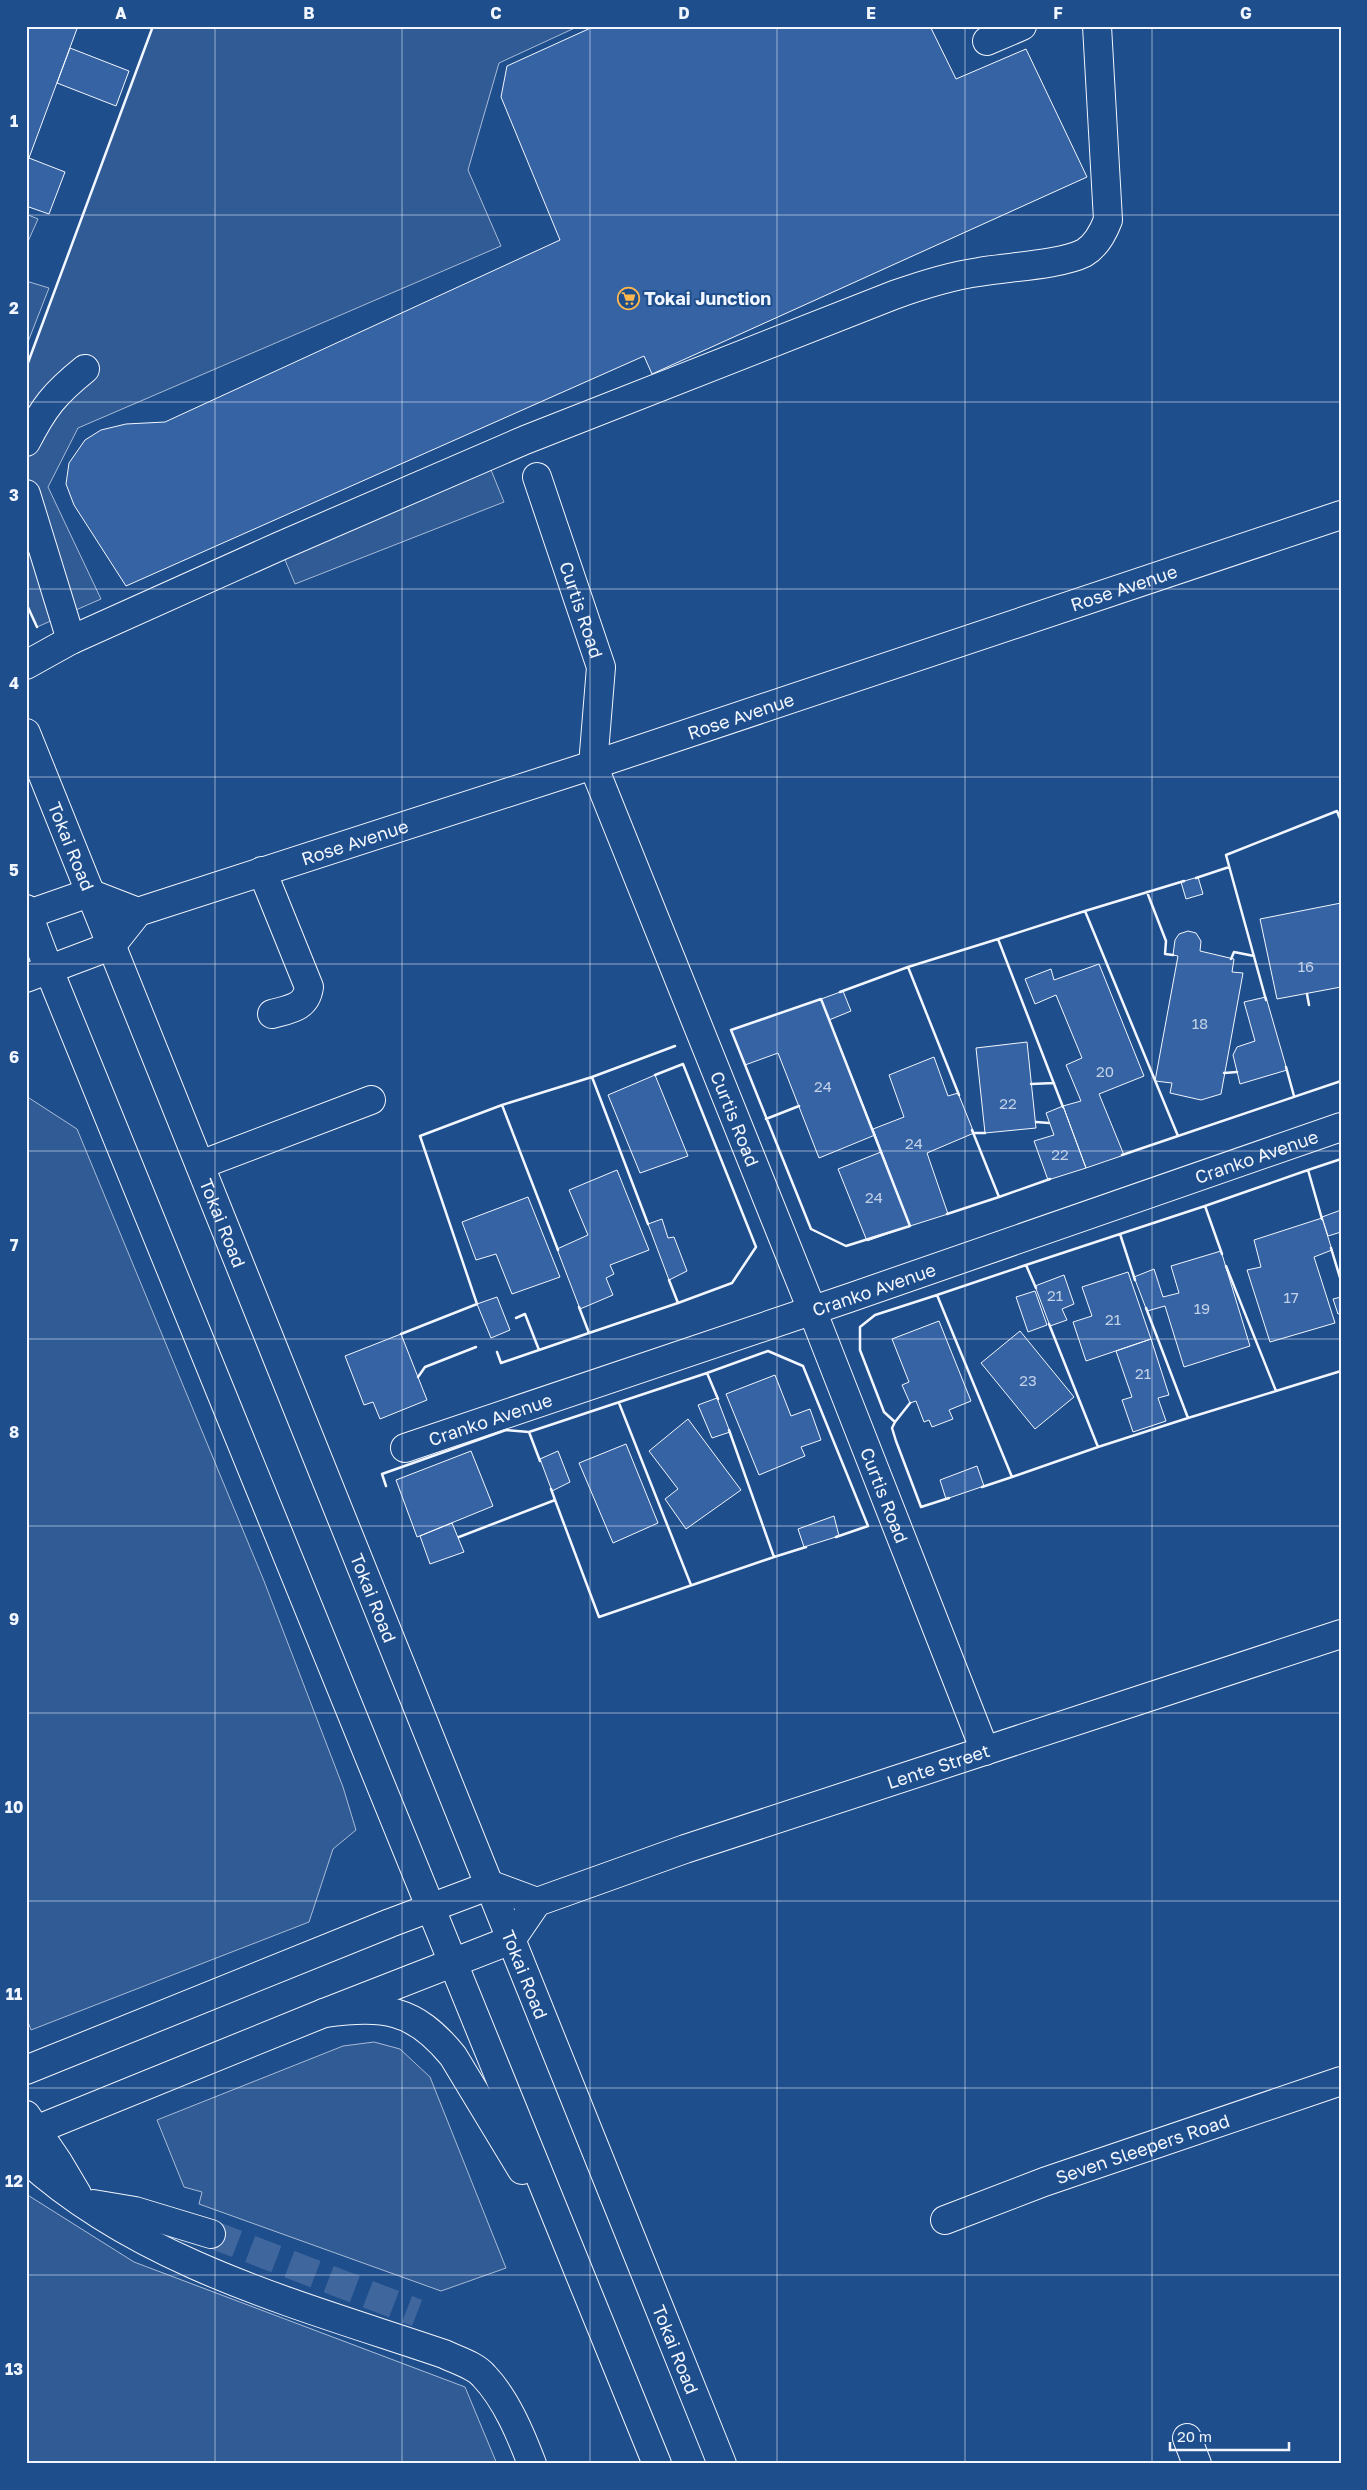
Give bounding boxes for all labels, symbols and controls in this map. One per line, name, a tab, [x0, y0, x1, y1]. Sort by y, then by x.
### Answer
text: A	[115, 3, 127, 23]
text: B	[303, 3, 315, 23]
text: C	[490, 3, 502, 23]
text: D	[678, 3, 690, 23]
text: E	[866, 3, 876, 23]
text: F	[1053, 3, 1063, 23]
text: G	[1240, 3, 1252, 23]
text: 1	[10, 111, 18, 131]
supermarket icon: Tokai Junction	[616, 286, 640, 310]
place label: Tokai Junction	[644, 287, 771, 309]
text: 2	[9, 298, 19, 318]
text: 3	[9, 485, 19, 505]
street label: Curtis Road	[555, 558, 608, 661]
street label: Rose Avenue	[1068, 560, 1180, 616]
text: 4	[9, 673, 19, 693]
street label: Rose Avenue	[684, 688, 797, 744]
street label: Tokai Road	[44, 798, 99, 894]
street label: Rose Avenue	[299, 814, 411, 869]
text: 5	[9, 860, 19, 880]
house number: 16	[1298, 957, 1314, 975]
house number: 18	[1192, 1014, 1208, 1032]
text: 6	[9, 1047, 19, 1067]
house number: 20	[1096, 1062, 1114, 1080]
street label: Curtis Road	[706, 1068, 764, 1170]
house number: 24	[814, 1077, 832, 1095]
house number: 22	[999, 1094, 1017, 1112]
street label: Cranko Avenue	[1192, 1125, 1321, 1188]
house number: 24	[905, 1134, 923, 1152]
house number: 22	[1051, 1145, 1069, 1163]
street label: Tokai Road	[195, 1175, 251, 1271]
house number: 24	[865, 1188, 883, 1206]
text: 7	[10, 1235, 19, 1255]
street label: Cranko Avenue	[809, 1258, 938, 1321]
house number: 21	[1047, 1286, 1063, 1304]
house number: 17	[1283, 1288, 1299, 1306]
house number: 19	[1194, 1299, 1210, 1317]
house number: 21	[1105, 1310, 1121, 1328]
house number: 21	[1135, 1364, 1151, 1382]
house number: 23	[1019, 1371, 1037, 1389]
street label: Cranko Avenue	[426, 1388, 555, 1450]
text: 8	[9, 1422, 19, 1442]
street label: Curtis Road	[856, 1444, 913, 1546]
street label: Tokai Road	[346, 1550, 401, 1645]
text: 9	[9, 1609, 19, 1629]
street label: Lente Street	[884, 1739, 992, 1793]
text: 10	[5, 1797, 23, 1817]
street label: Tokai Road	[497, 1927, 553, 2022]
text: 11	[6, 1984, 22, 2004]
street label: Seven Sleepers Road	[1053, 2109, 1232, 2188]
text: 12	[5, 2171, 23, 2191]
street label: Tokai Road	[648, 2302, 704, 2397]
text: 13	[5, 2359, 23, 2379]
scale bar	[1170, 2420, 1288, 2452]
text: 20 m	[1177, 2427, 1212, 2445]

